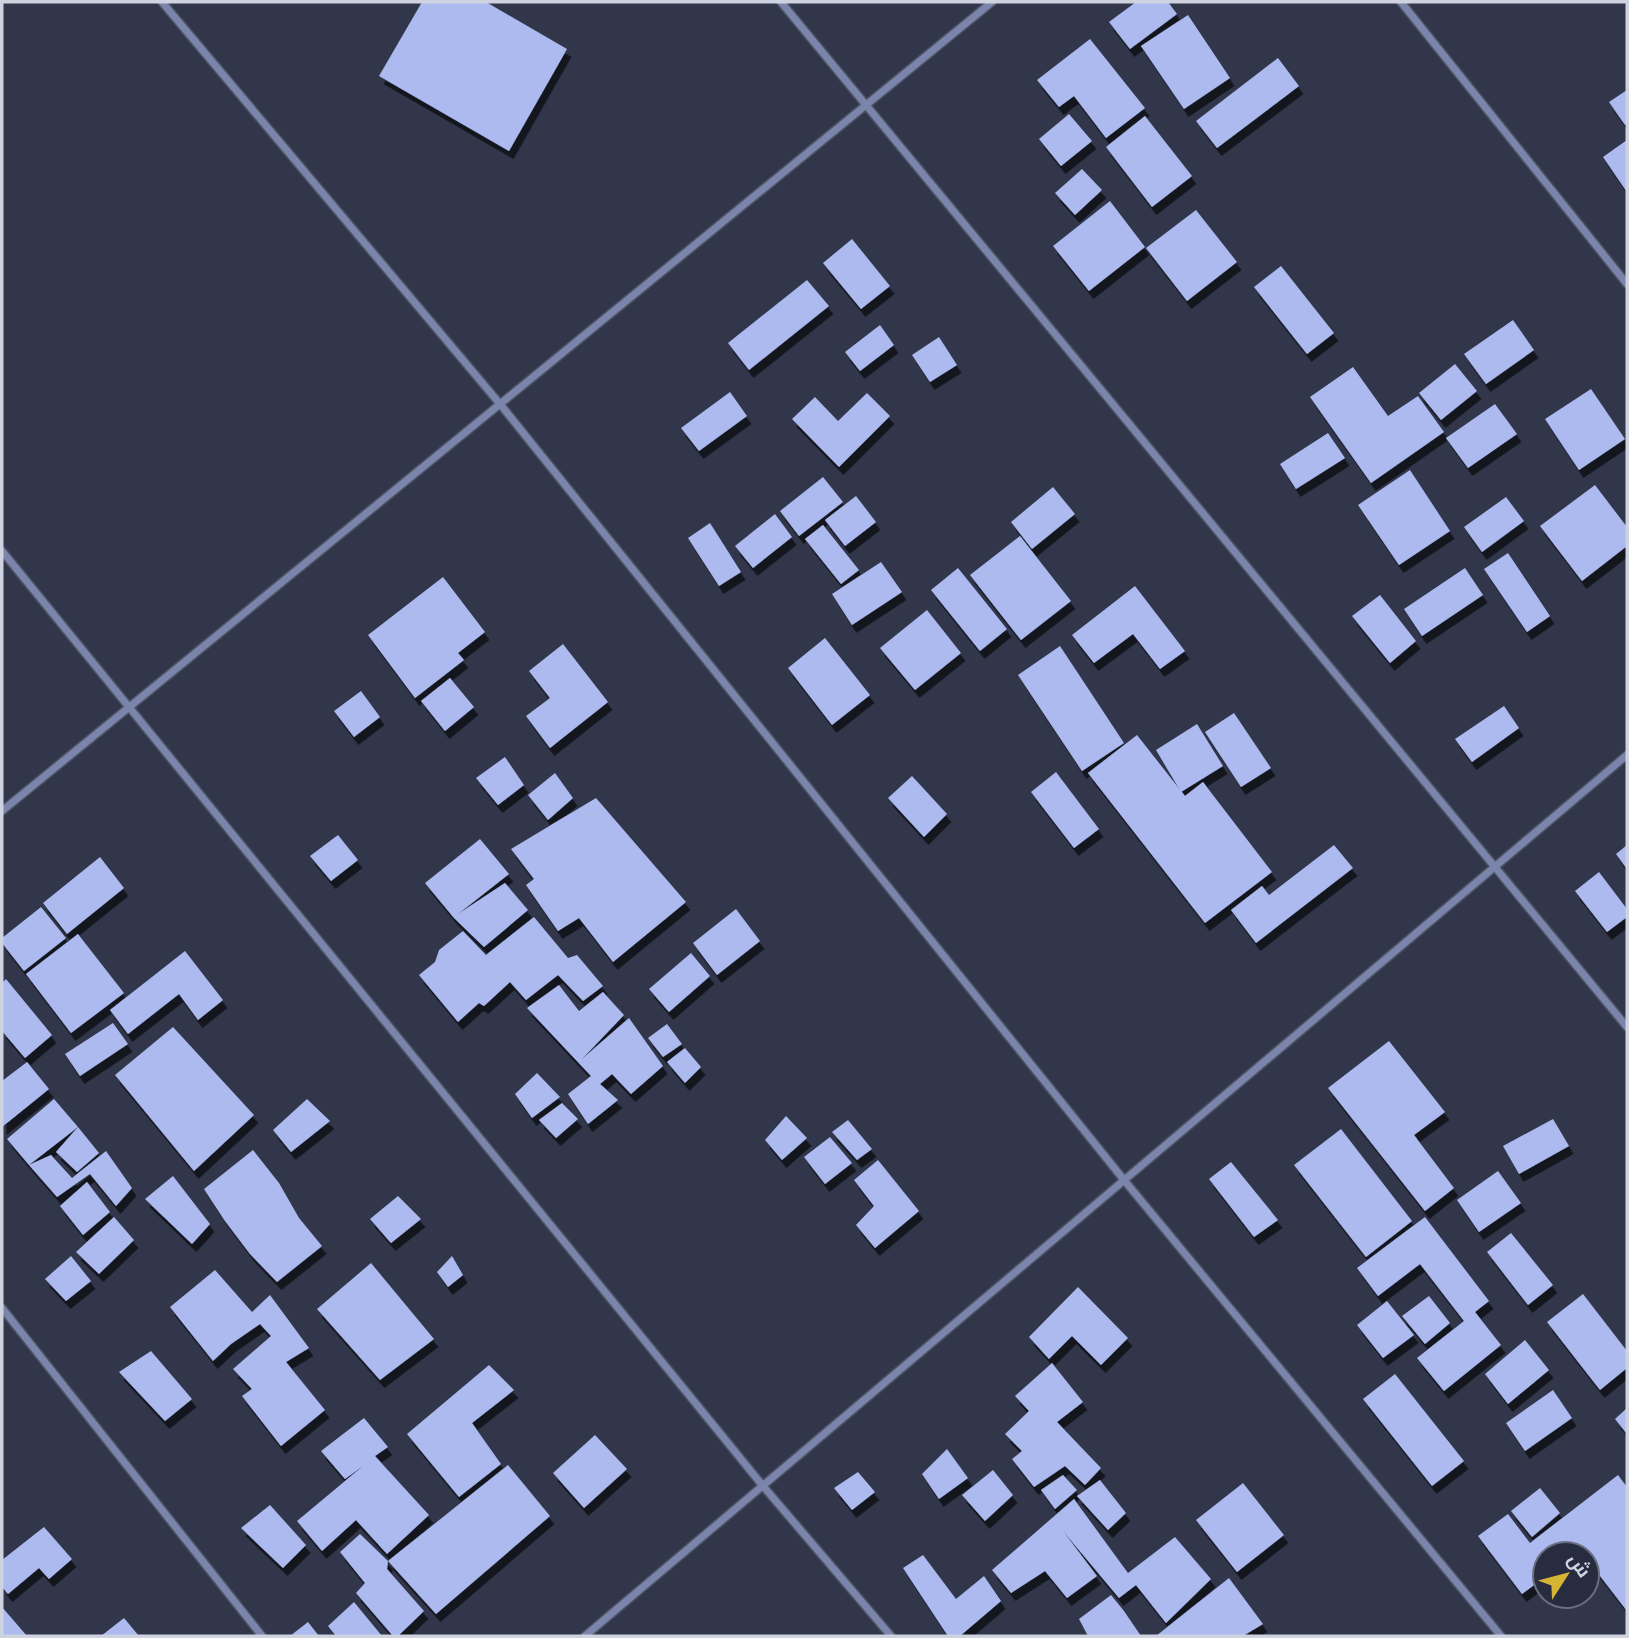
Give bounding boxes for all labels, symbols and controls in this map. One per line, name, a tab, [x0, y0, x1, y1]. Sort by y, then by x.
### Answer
north arrow	[1531, 1540, 1601, 1610]
text: ش	[1563, 1549, 1596, 1582]

